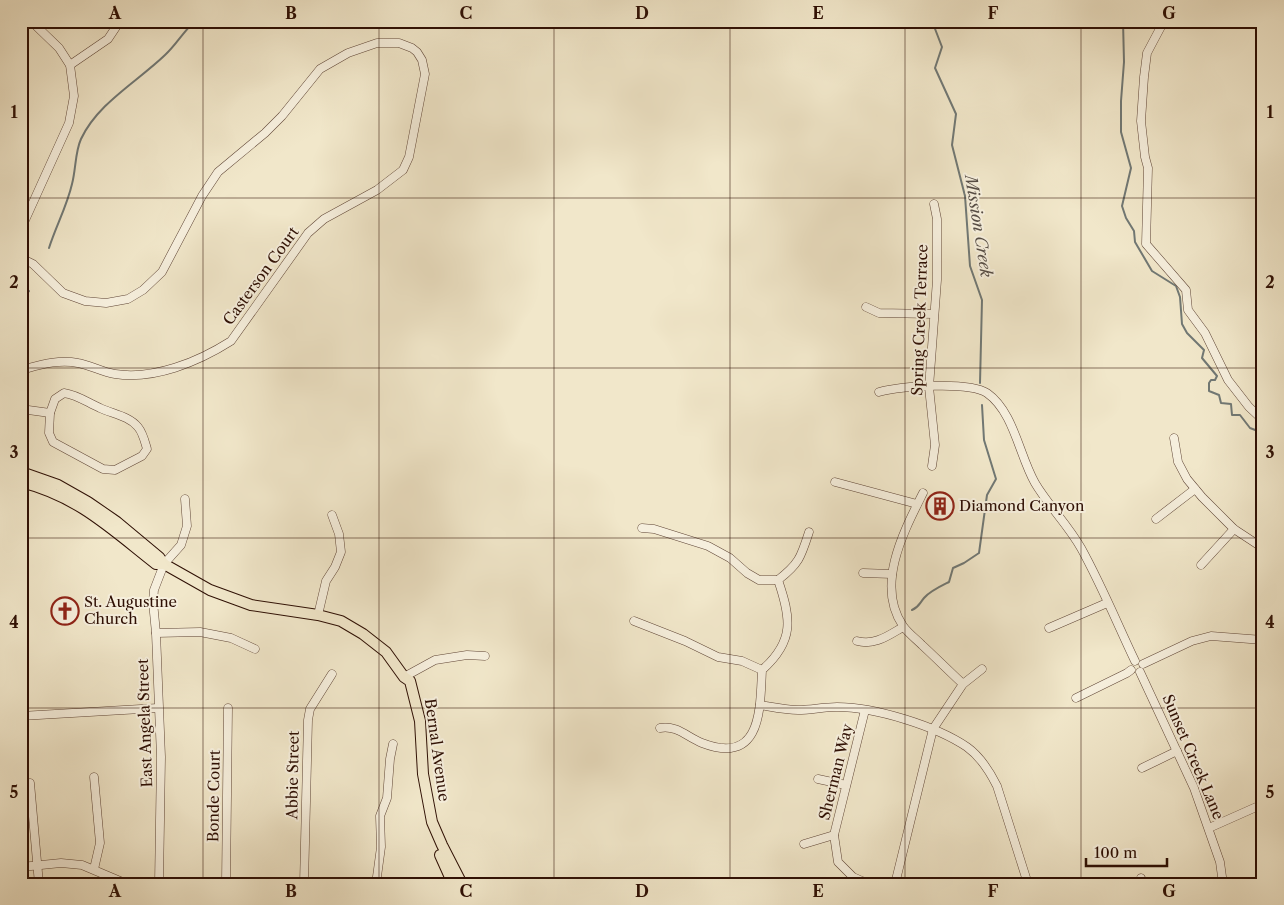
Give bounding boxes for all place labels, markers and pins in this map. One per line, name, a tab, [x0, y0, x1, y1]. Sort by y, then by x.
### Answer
building icon: Diamond Canyon	[925, 491, 955, 521]
place label: Diamond Canyon	[959, 496, 1085, 515]
place label: St. Augustine Church	[84, 592, 177, 628]
church icon: St. Augustine Church	[50, 596, 80, 626]

